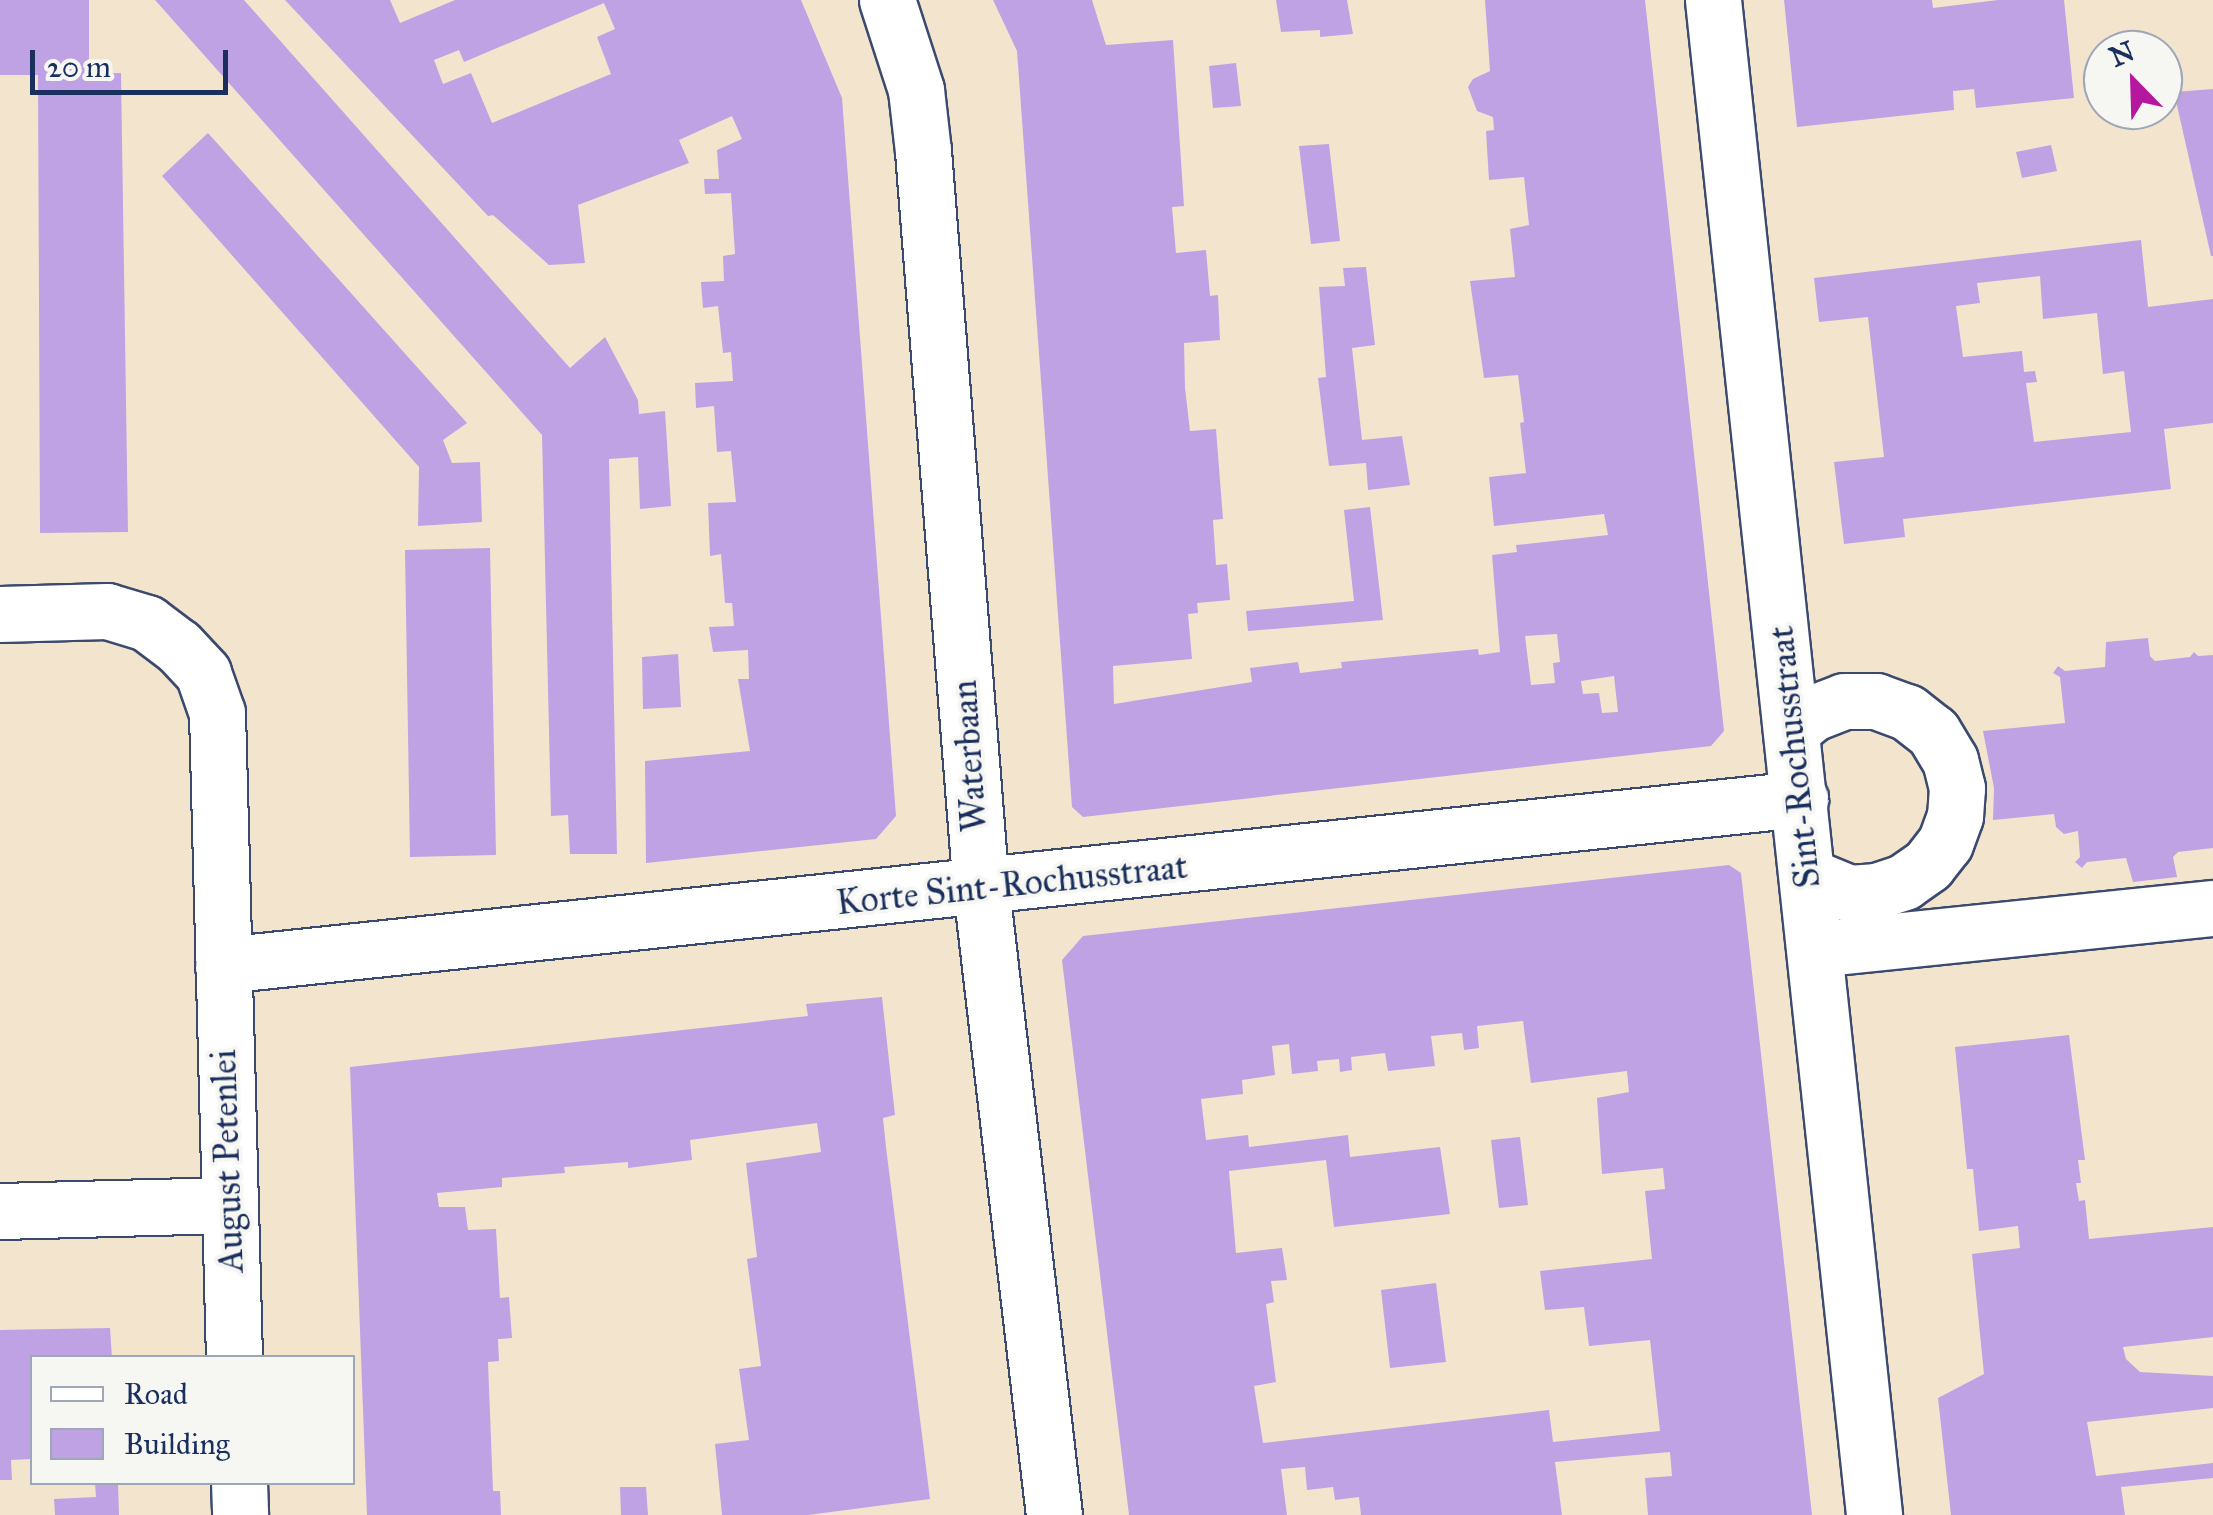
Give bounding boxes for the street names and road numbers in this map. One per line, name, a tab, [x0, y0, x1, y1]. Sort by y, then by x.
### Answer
street label: Sint-Rochusstraat	[1760, 624, 1830, 890]
street label: Waterbaan	[944, 679, 996, 833]
street label: Korte Sint-Rochusstraat	[834, 846, 1190, 924]
street label: August Petenlei	[203, 1049, 253, 1273]

